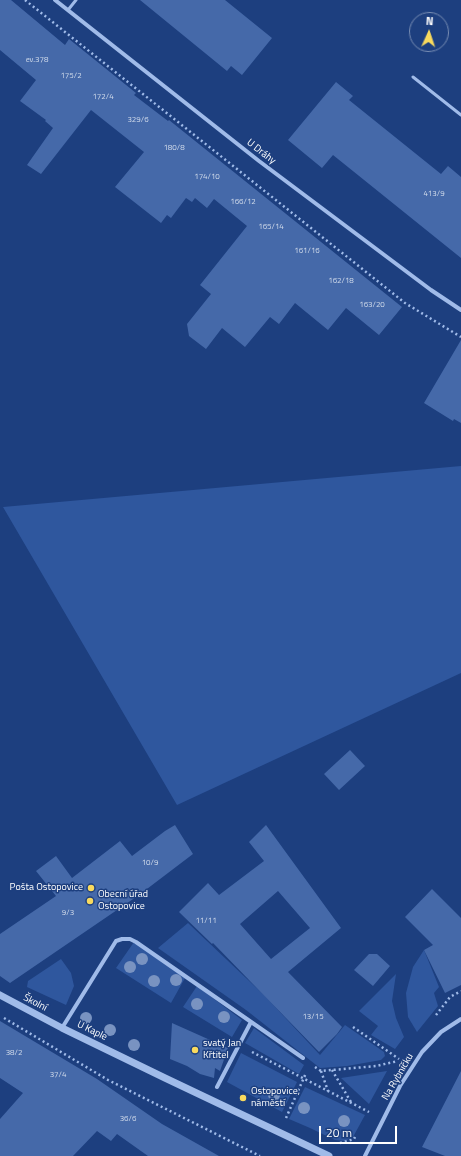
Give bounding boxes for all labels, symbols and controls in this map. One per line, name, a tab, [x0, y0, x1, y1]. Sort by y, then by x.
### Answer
north arrow	[409, 12, 449, 52]
text: N	[425, 13, 434, 29]
house number: ev.378	[26, 55, 48, 65]
house number: 175/2	[60, 71, 82, 81]
house number: 172/4	[92, 92, 114, 102]
house number: 329/6	[127, 115, 149, 125]
street label: U Dráhy	[244, 137, 278, 167]
house number: 180/8	[163, 143, 185, 153]
house number: 174/10	[194, 172, 220, 182]
house number: 413/9	[423, 189, 445, 199]
house number: 166/12	[230, 197, 256, 207]
house number: 165/14	[258, 222, 284, 232]
house number: 161/16	[294, 246, 320, 256]
house number: 162/18	[328, 276, 354, 286]
house number: 163/20	[359, 300, 385, 310]
house number: 10/9	[142, 858, 158, 868]
place label: Pošta Ostopovice	[10, 882, 83, 894]
marker: Pošta Ostopovice	[86, 883, 96, 893]
place label: Obecní úřad Ostopovice	[98, 889, 148, 912]
marker: Obecní úřad Ostopovice	[85, 896, 95, 906]
house number: 9/3	[62, 908, 74, 918]
house number: 11/11	[195, 916, 217, 926]
street label: Školní	[21, 992, 49, 1014]
house number: 13/15	[302, 1012, 324, 1022]
street label: U Kaple	[75, 1019, 109, 1043]
place label: svatý Jan Křtitel	[203, 1038, 241, 1062]
marker: svatý Jan Křtitel	[190, 1045, 200, 1055]
house number: 38/2	[6, 1048, 22, 1058]
street label: Na Rybníčku	[380, 1051, 416, 1103]
house number: 37/4	[50, 1070, 66, 1080]
place label: Ostopovice, náměstí	[251, 1086, 300, 1110]
marker: Ostopovice, náměstí	[238, 1093, 248, 1103]
house number: 36/6	[120, 1114, 136, 1124]
scale bar	[321, 1118, 399, 1144]
text: 20 m	[326, 1123, 352, 1142]

